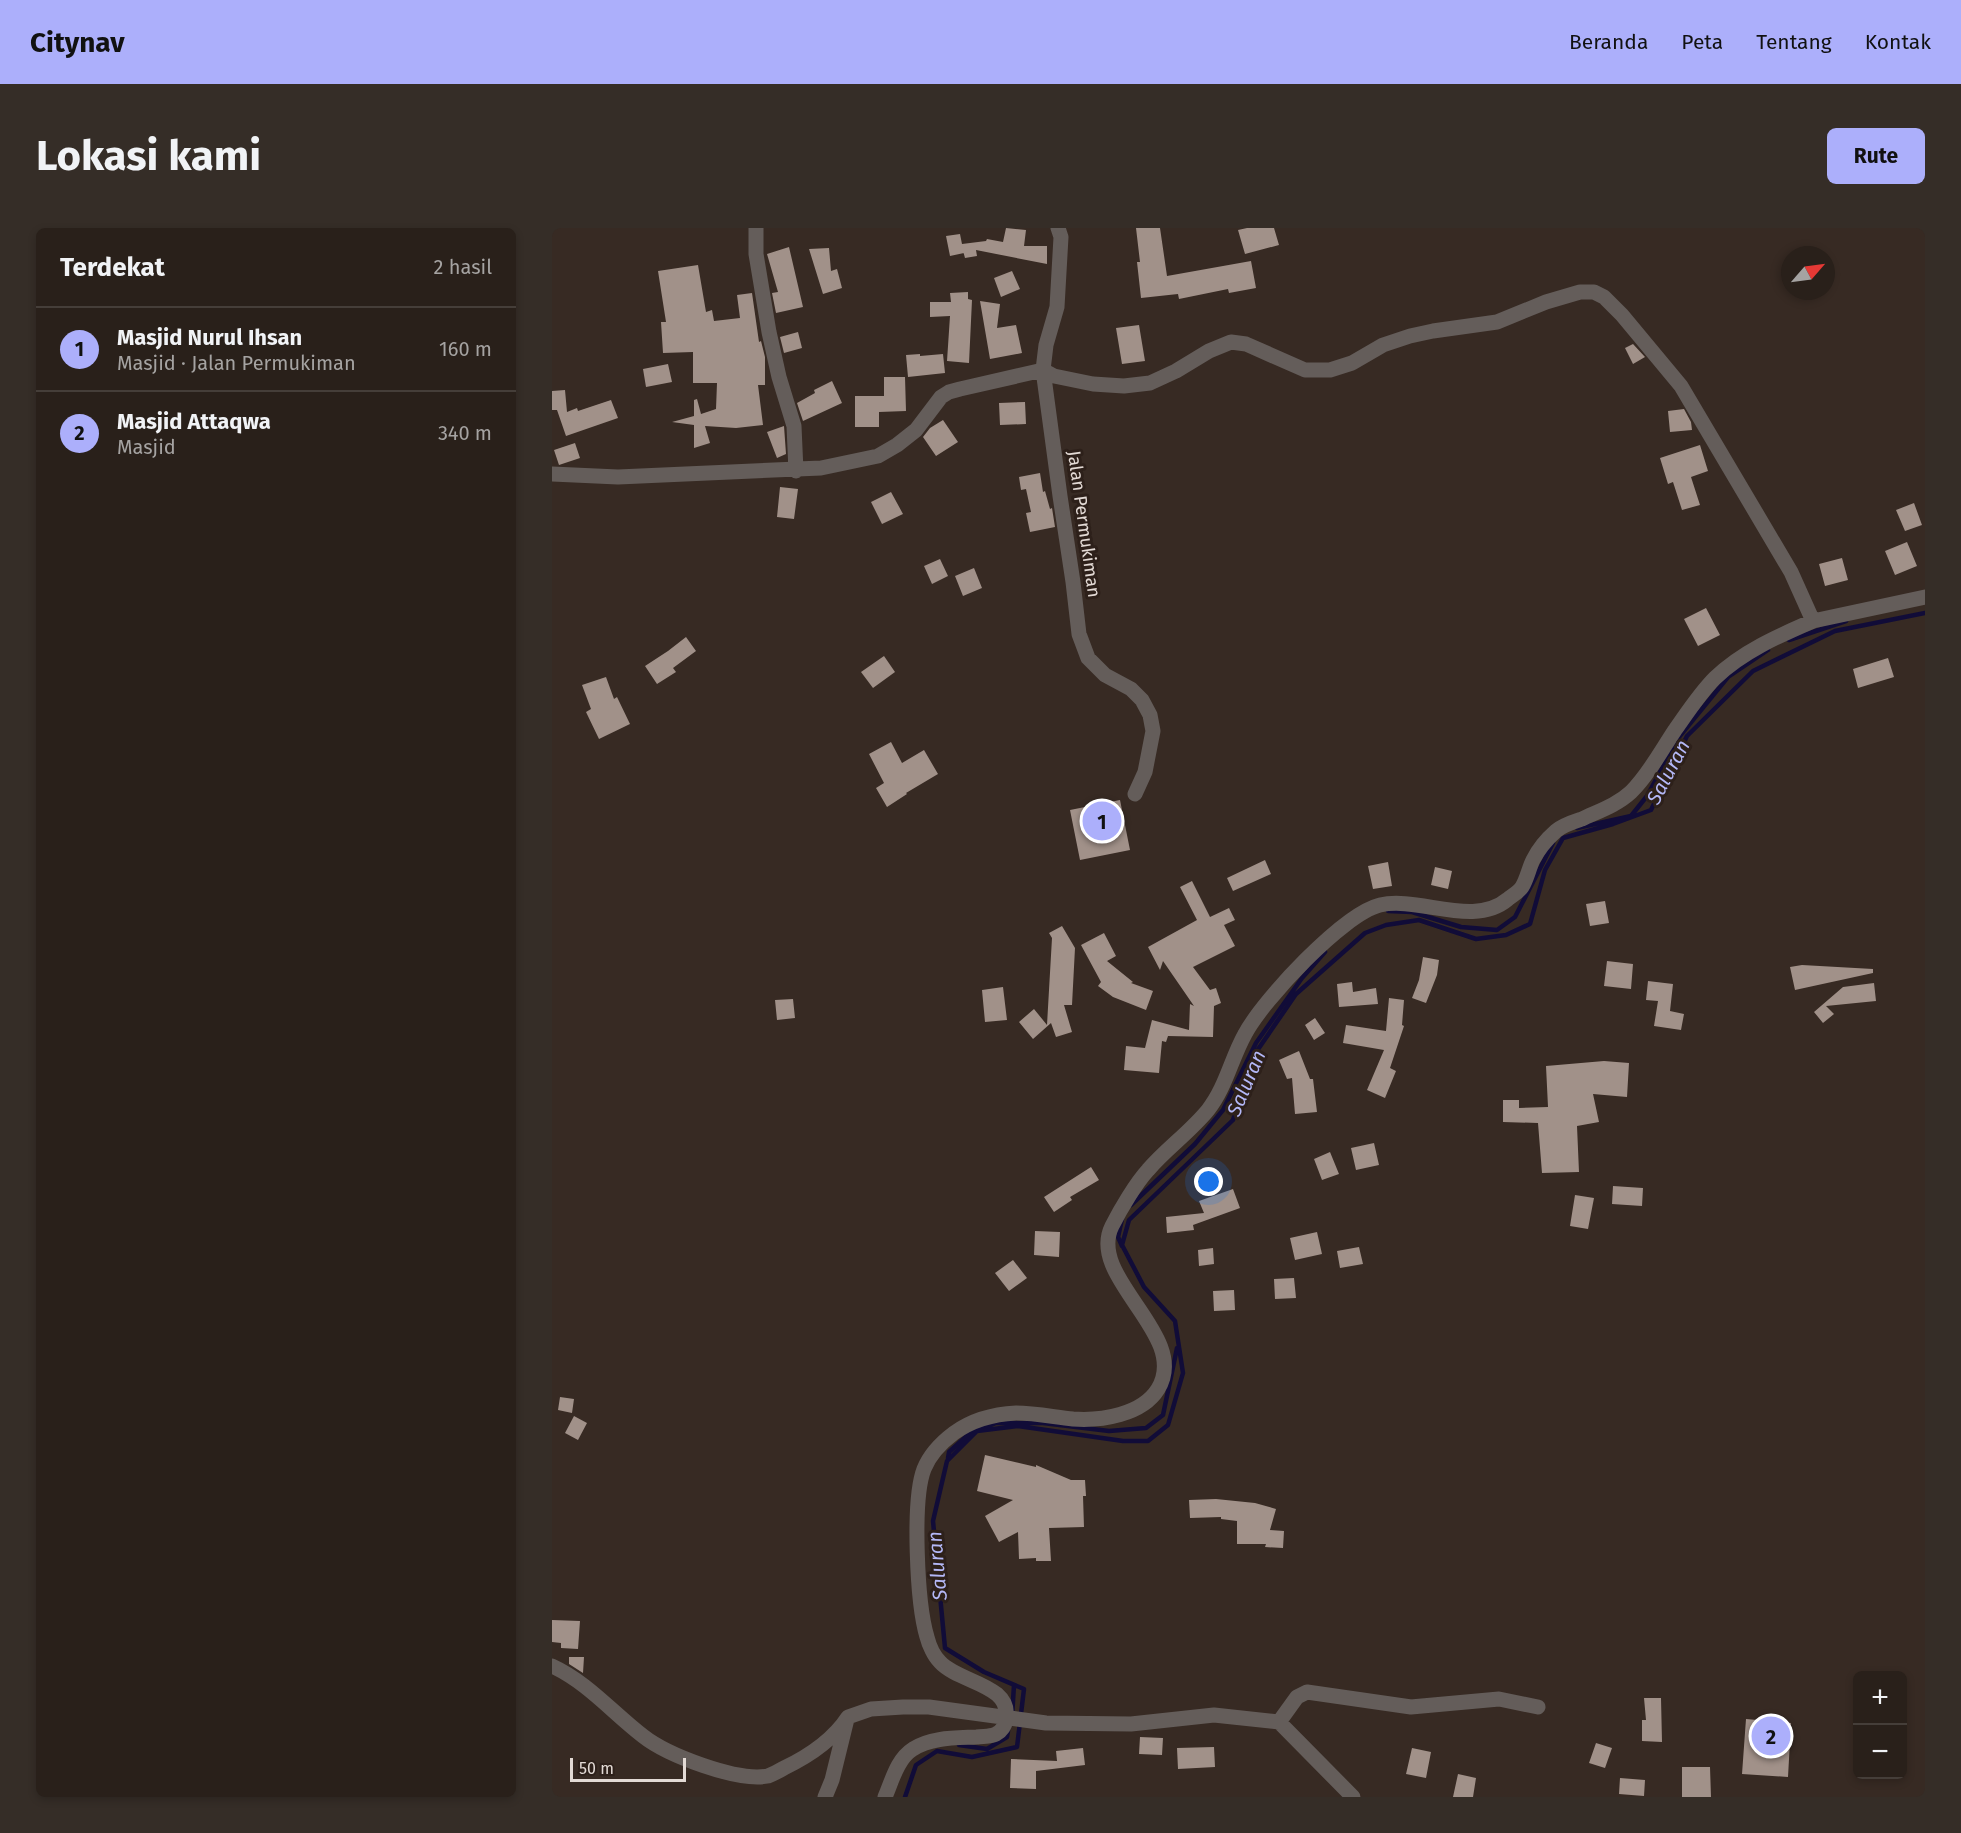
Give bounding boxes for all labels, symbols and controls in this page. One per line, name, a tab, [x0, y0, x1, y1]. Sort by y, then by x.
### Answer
text: Citynav	[30, 26, 125, 59]
text: Beranda	[1569, 29, 1648, 55]
text: Peta	[1681, 29, 1723, 55]
text: Tentang	[1756, 29, 1832, 55]
text: Kontak	[1865, 29, 1931, 55]
button: Rute	[1827, 128, 1925, 184]
text: Lokasi kami	[36, 131, 261, 181]
north arrow	[1781, 246, 1835, 300]
text: Terdekat	[60, 252, 165, 283]
text: 2 hasil	[434, 255, 492, 279]
text: Masjid Nurul Ihsan	[117, 324, 302, 351]
text: 1	[75, 337, 84, 361]
text: 160 m	[439, 337, 492, 361]
text: Masjid · Jalan Permukiman	[117, 351, 356, 375]
text: Masjid Attaqwa	[117, 408, 271, 435]
text: 2	[74, 421, 85, 445]
text: 340 m	[438, 421, 492, 445]
text: Masjid	[117, 435, 176, 459]
street label: Jalan Permukiman	[1063, 449, 1105, 599]
water label: Saluran	[1641, 736, 1695, 809]
pin: 1	[1082, 798, 1122, 844]
water label: Saluran	[1221, 1046, 1271, 1121]
your location	[1194, 1167, 1223, 1196]
water label: Saluran	[922, 1530, 952, 1603]
map controls	[1853, 1671, 1907, 1779]
button: +	[1853, 1671, 1907, 1725]
pin: 2	[1752, 1714, 1790, 1758]
button: −	[1853, 1725, 1907, 1779]
scale bar	[570, 1755, 686, 1782]
text: 50 m	[579, 1759, 614, 1778]

